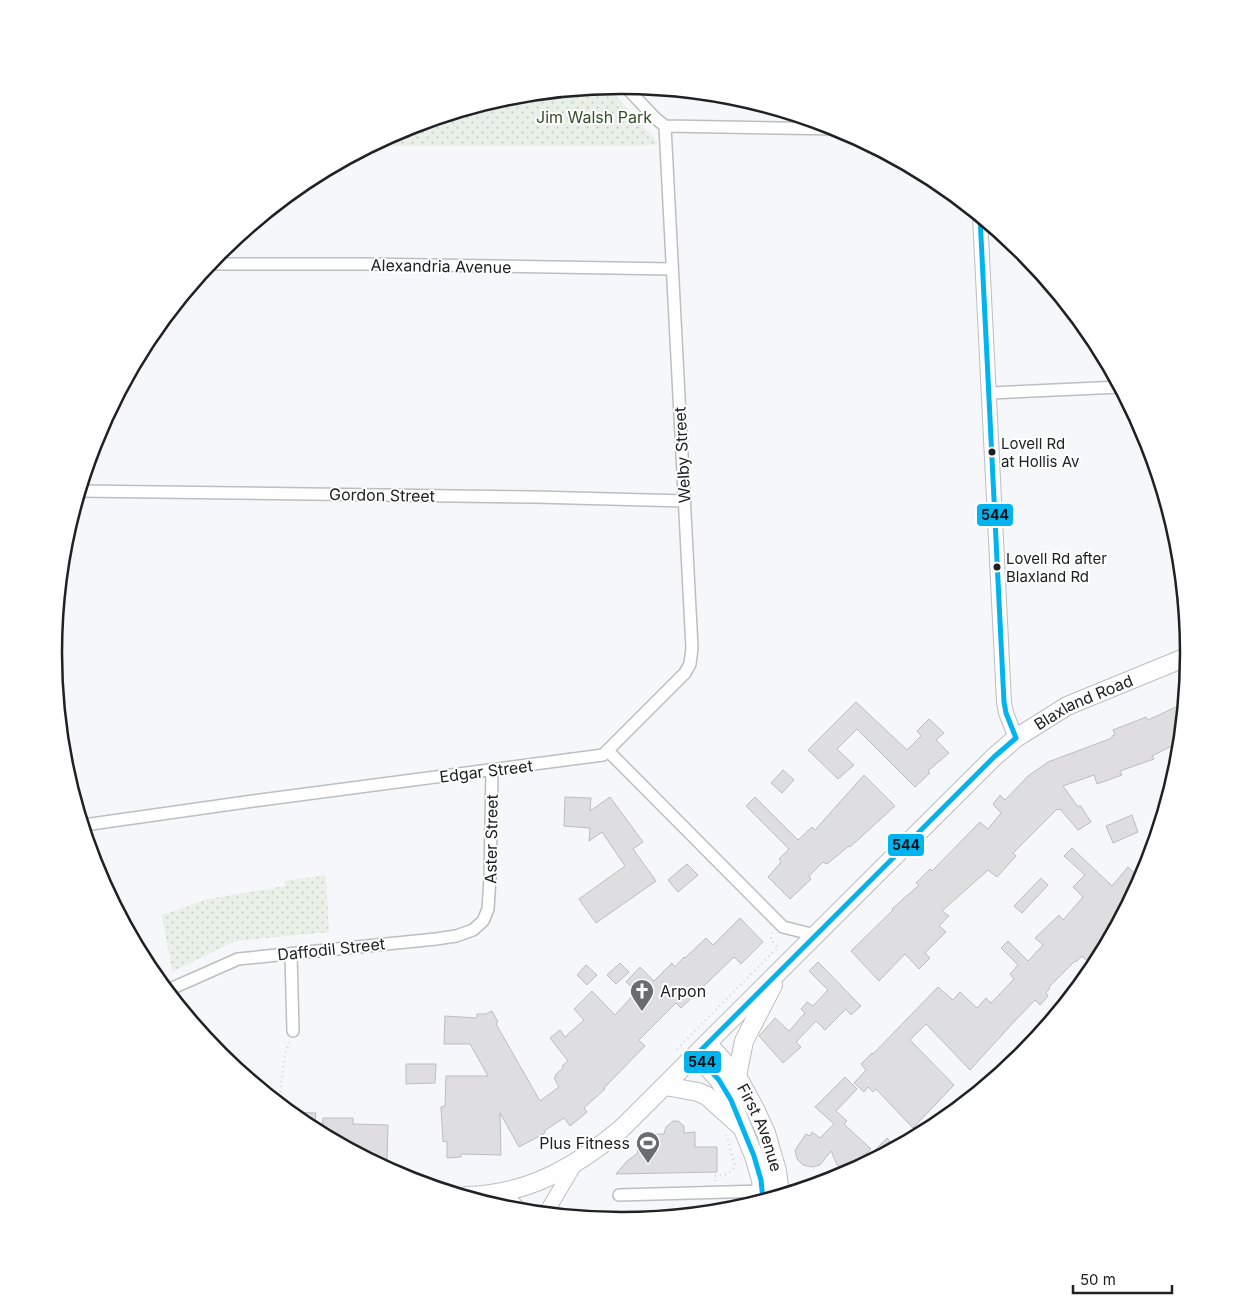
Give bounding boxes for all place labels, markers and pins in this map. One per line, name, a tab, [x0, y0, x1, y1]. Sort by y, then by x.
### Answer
place label: Lovell Rd at Hollis Av	[1001, 434, 1080, 471]
marker: Lovell Rd at Hollis Av	[987, 447, 997, 457]
place label: Lovell Rd after Blaxland Rd	[1006, 549, 1107, 586]
marker: Lovell Rd after Blaxland Rd	[992, 562, 1002, 572]
church icon: Arpon	[629, 978, 655, 1012]
place label: Arpon	[660, 981, 706, 1001]
sports icon: Plus Fitness	[635, 1130, 661, 1164]
place label: Plus Fitness	[539, 1133, 630, 1153]

